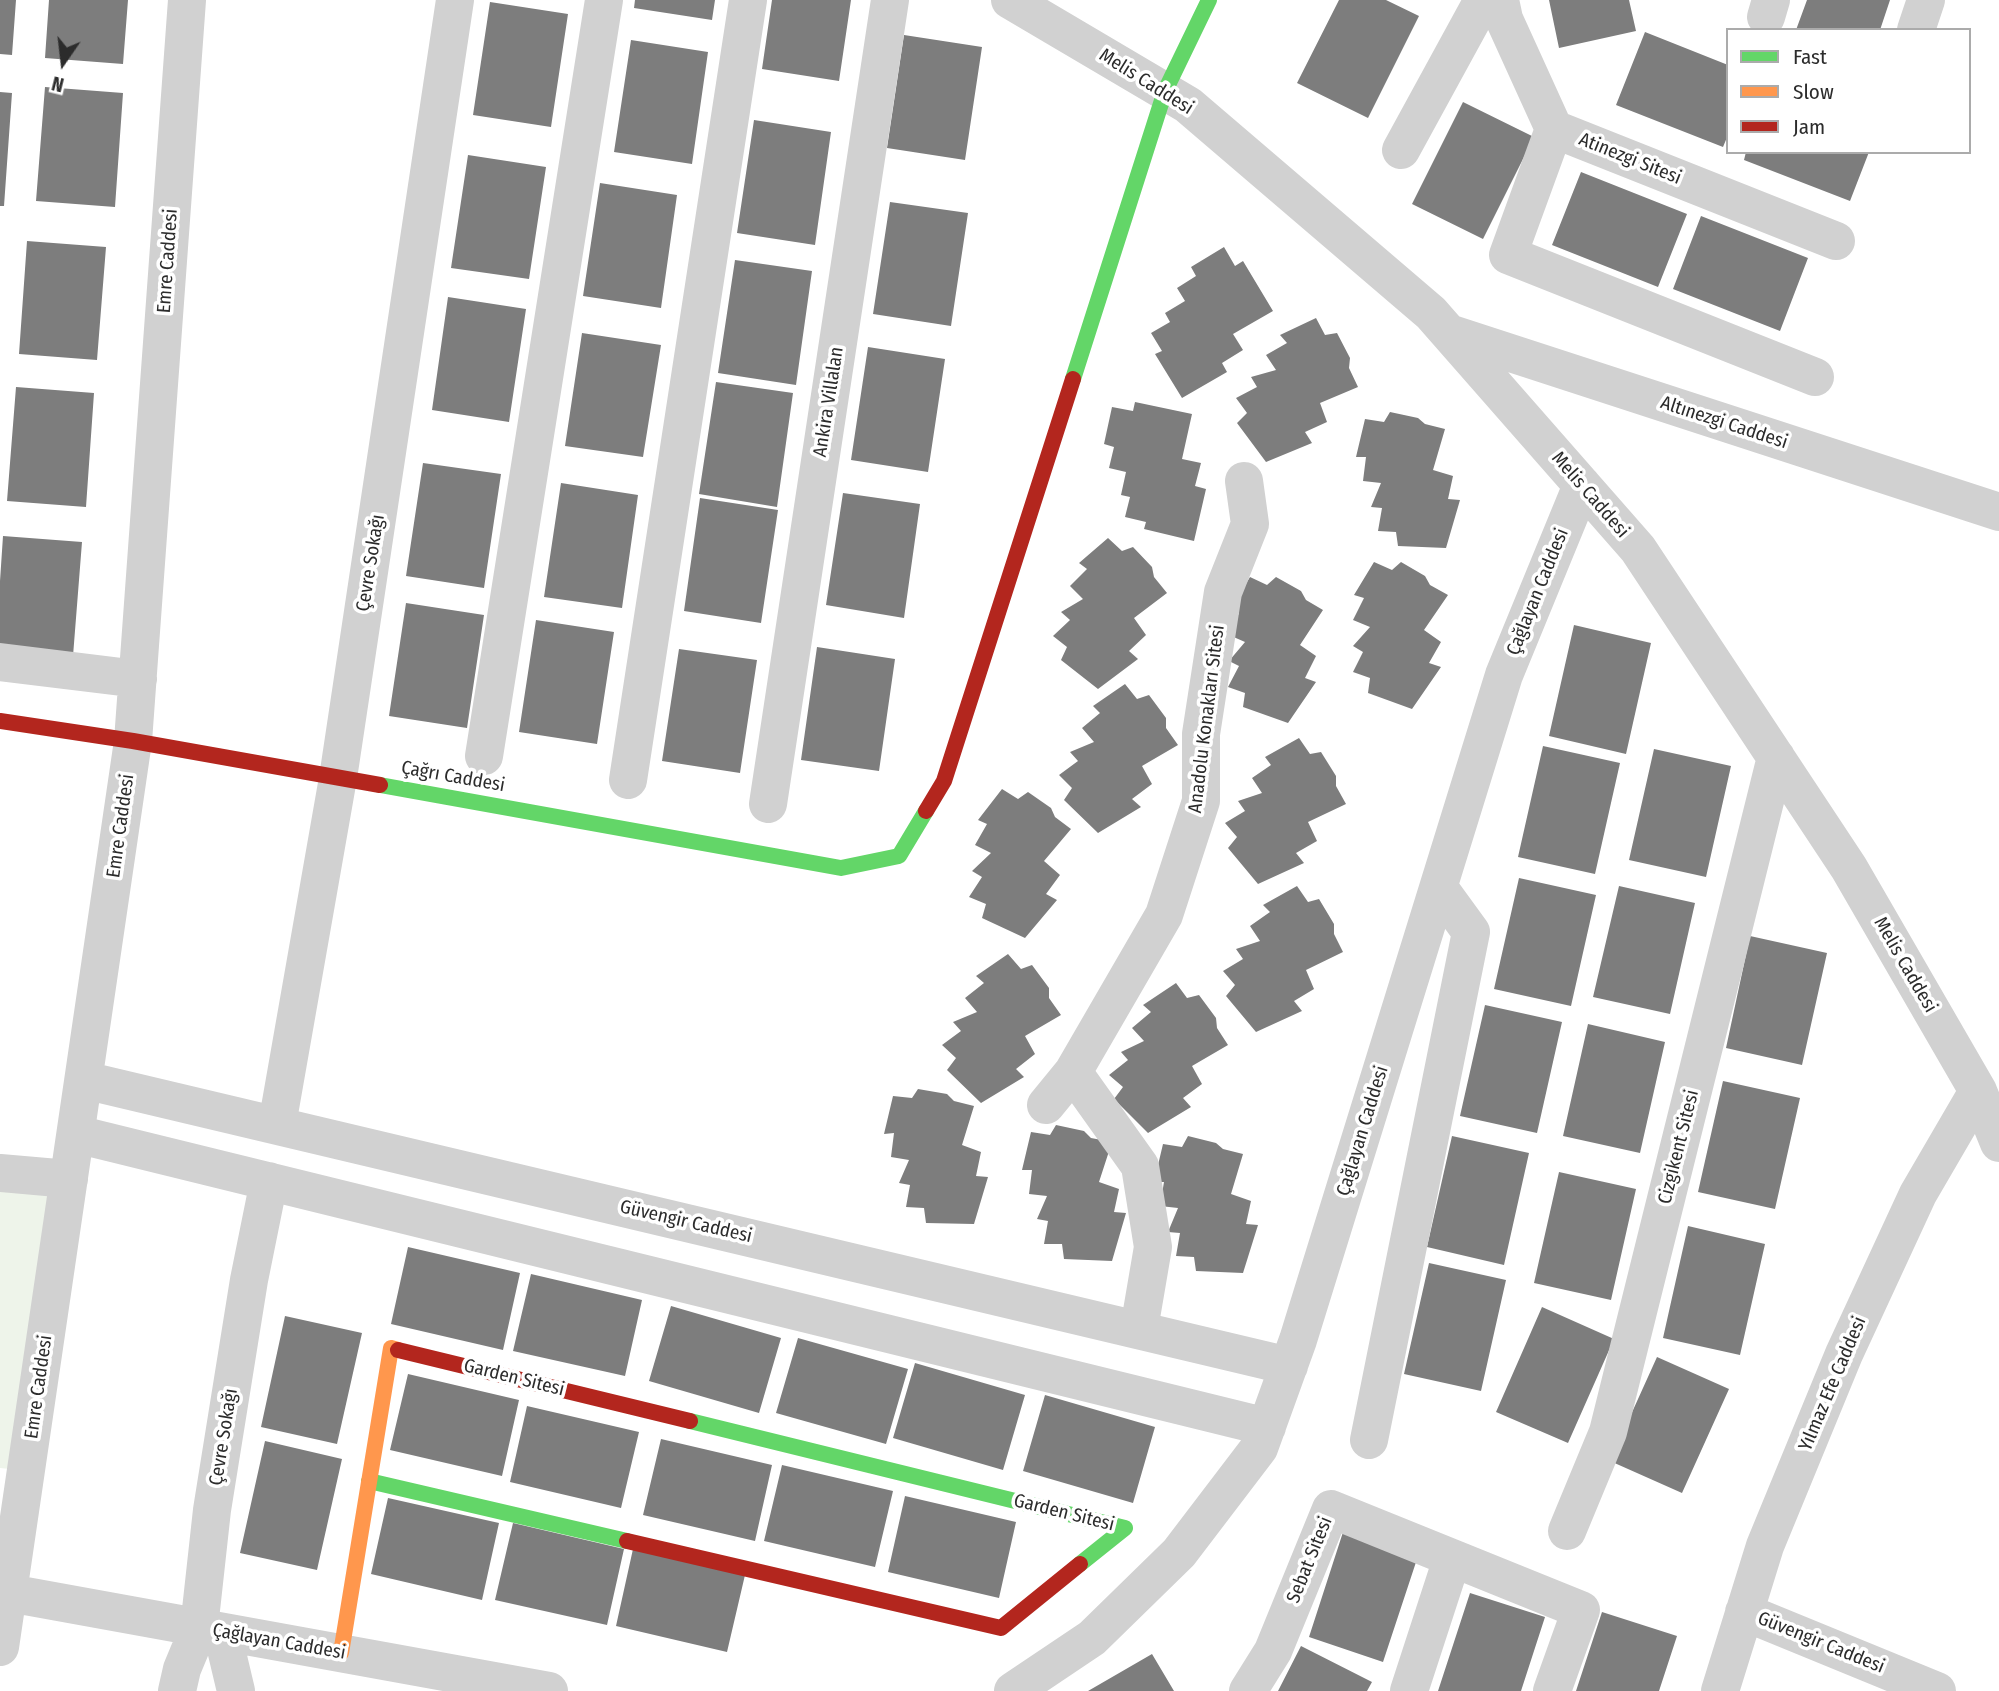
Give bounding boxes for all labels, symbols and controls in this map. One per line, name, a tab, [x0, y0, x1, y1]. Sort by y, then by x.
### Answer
north arrow	[28, 28, 98, 98]
legend	[1726, 28, 1971, 154]
street label: Melis Caddesi	[1095, 44, 1197, 120]
text: Fast	[1793, 44, 1827, 70]
text: N	[49, 71, 66, 96]
text: Slow	[1793, 79, 1834, 105]
text: Jam	[1793, 114, 1825, 140]
street label: Atinezgi Sitesi	[1576, 128, 1684, 190]
street label: Emre Caddesi	[153, 208, 183, 314]
street label: Ankira Villalan	[809, 345, 849, 459]
street label: Altınezgi Caddesi	[1658, 392, 1790, 454]
street label: Melis Caddesi	[1546, 447, 1634, 543]
street label: Çevre Sokağı	[352, 513, 390, 613]
street label: Çağlayan Caddesi	[1502, 525, 1574, 659]
street label: Anadolu Konakları Sitesi	[1184, 624, 1230, 814]
street label: Çağrı Caddesi	[399, 757, 507, 797]
street label: Emre Caddesi	[102, 773, 140, 879]
street label: Melis Caddesi	[1868, 913, 1942, 1017]
street label: Çağlayan Caddesi	[1332, 1063, 1394, 1199]
street label: Cizgikent Sitesi	[1654, 1088, 1704, 1206]
street label: Güvengir Caddesi	[618, 1196, 754, 1248]
street label: Yılmaz Efe Caddesi	[1794, 1313, 1872, 1455]
street label: Emre Caddesi	[20, 1334, 58, 1440]
street label: Garden Sitesi	[461, 1355, 567, 1401]
street label: Çevre Sokağı	[205, 1387, 243, 1487]
street label: Garden Sitesi	[1011, 1490, 1117, 1536]
street label: Sebat Sitesi	[1282, 1513, 1338, 1607]
street label: Güvengir Caddesi	[1754, 1607, 1888, 1679]
street label: Çağlayan Caddesi	[211, 1619, 347, 1665]

